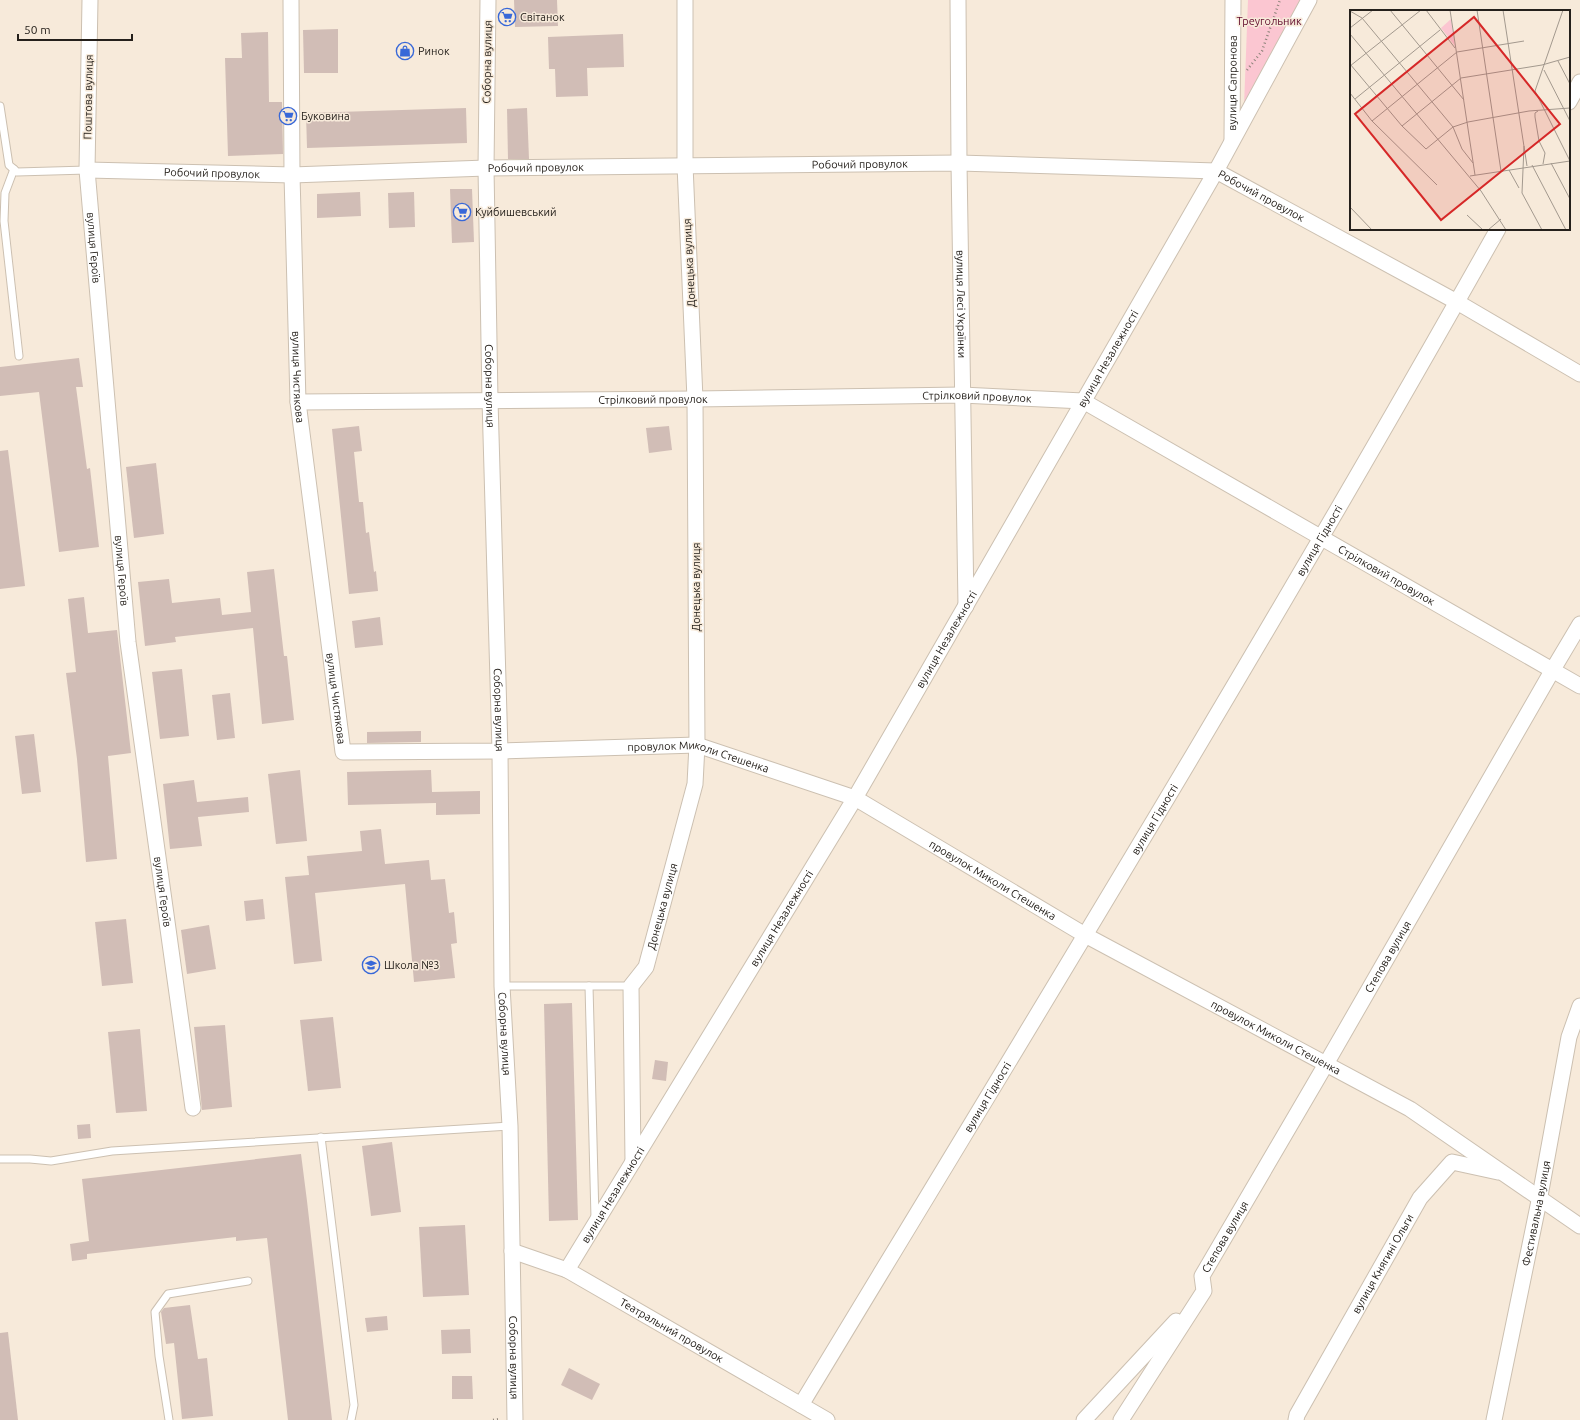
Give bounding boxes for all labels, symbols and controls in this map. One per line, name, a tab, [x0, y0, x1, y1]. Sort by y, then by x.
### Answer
supermarket icon: Світанок	[497, 7, 517, 27]
inset map	[1350, 10, 1570, 230]
place label: Світанок	[520, 11, 565, 23]
park label: Треугольник	[1236, 15, 1302, 27]
scale bar	[18, 16, 132, 42]
street label: Соборна вулиця	[480, 20, 494, 104]
text: 50 m	[24, 23, 51, 36]
street label: вулиця Сапронова	[1226, 35, 1239, 131]
shop icon: Ринок	[395, 41, 415, 61]
place label: Ринок	[418, 45, 450, 57]
street label: Поштова вулиця	[81, 54, 95, 140]
supermarket icon: Буковина	[278, 106, 298, 126]
place label: Буковина	[301, 110, 350, 122]
street label: Робочий провулок	[812, 158, 908, 171]
street label: Робочий провулок	[488, 161, 584, 174]
street label: Робочий провулок	[164, 166, 260, 180]
street label: Робочий провулок	[1216, 167, 1307, 224]
supermarket icon: Куйбишевський	[452, 202, 472, 222]
place label: Куйбишевський	[475, 206, 557, 218]
street label: вулиця Героїв	[85, 212, 103, 284]
street label: Донецька вулиця	[681, 218, 697, 308]
street label: вулиця Лесі Українки	[954, 250, 968, 358]
street label: вулиця Незалежності	[1075, 308, 1141, 409]
street label: вулиця Чистякова	[290, 331, 307, 424]
street label: Соборна вулиця	[483, 344, 497, 428]
street label: Стрілковий провулок	[922, 389, 1032, 404]
street label: Стрілковий провулок	[598, 393, 708, 406]
street label: вулиця Гідності	[1294, 503, 1345, 578]
street label: вулиця Героїв	[113, 535, 131, 606]
street label: Донецька вулиця	[690, 543, 702, 631]
street label: Стрілковий провулок	[1336, 543, 1437, 608]
street label: вулиця Незалежності	[914, 589, 979, 690]
street label: вулиця Чистякова	[324, 652, 348, 745]
street label: Соборна вулиця	[492, 668, 506, 752]
street label: провулок Миколи Стешенка	[627, 739, 771, 775]
street label: вулиця Гідності	[1129, 782, 1180, 857]
street label: провулок Миколи Стешенка	[927, 838, 1058, 922]
street label: вулиця Героїв	[152, 856, 174, 928]
street label: Донецька вулиця	[645, 862, 680, 951]
street label: вулиця Незалежності	[748, 868, 815, 968]
street label: Степова вулиця	[1362, 919, 1413, 995]
school or university icon: Школа №3	[361, 955, 381, 975]
place label: Школа №3	[384, 959, 439, 971]
street label: Соборна вулиця	[496, 992, 513, 1076]
street label: провулок Миколи Стешенка	[1209, 998, 1343, 1077]
street label: вулиця Гідності	[962, 1060, 1013, 1134]
street label: вулиця Незалежності	[579, 1145, 647, 1245]
street label: Фестивальна вулиця	[1520, 1160, 1552, 1267]
street label: Степова вулиця	[1199, 1199, 1251, 1275]
street label: вулиця Княгині Ольги	[1350, 1212, 1416, 1315]
street label: Театральний провулок	[618, 1296, 726, 1365]
street label: Соборна вулиця	[507, 1316, 521, 1399]

